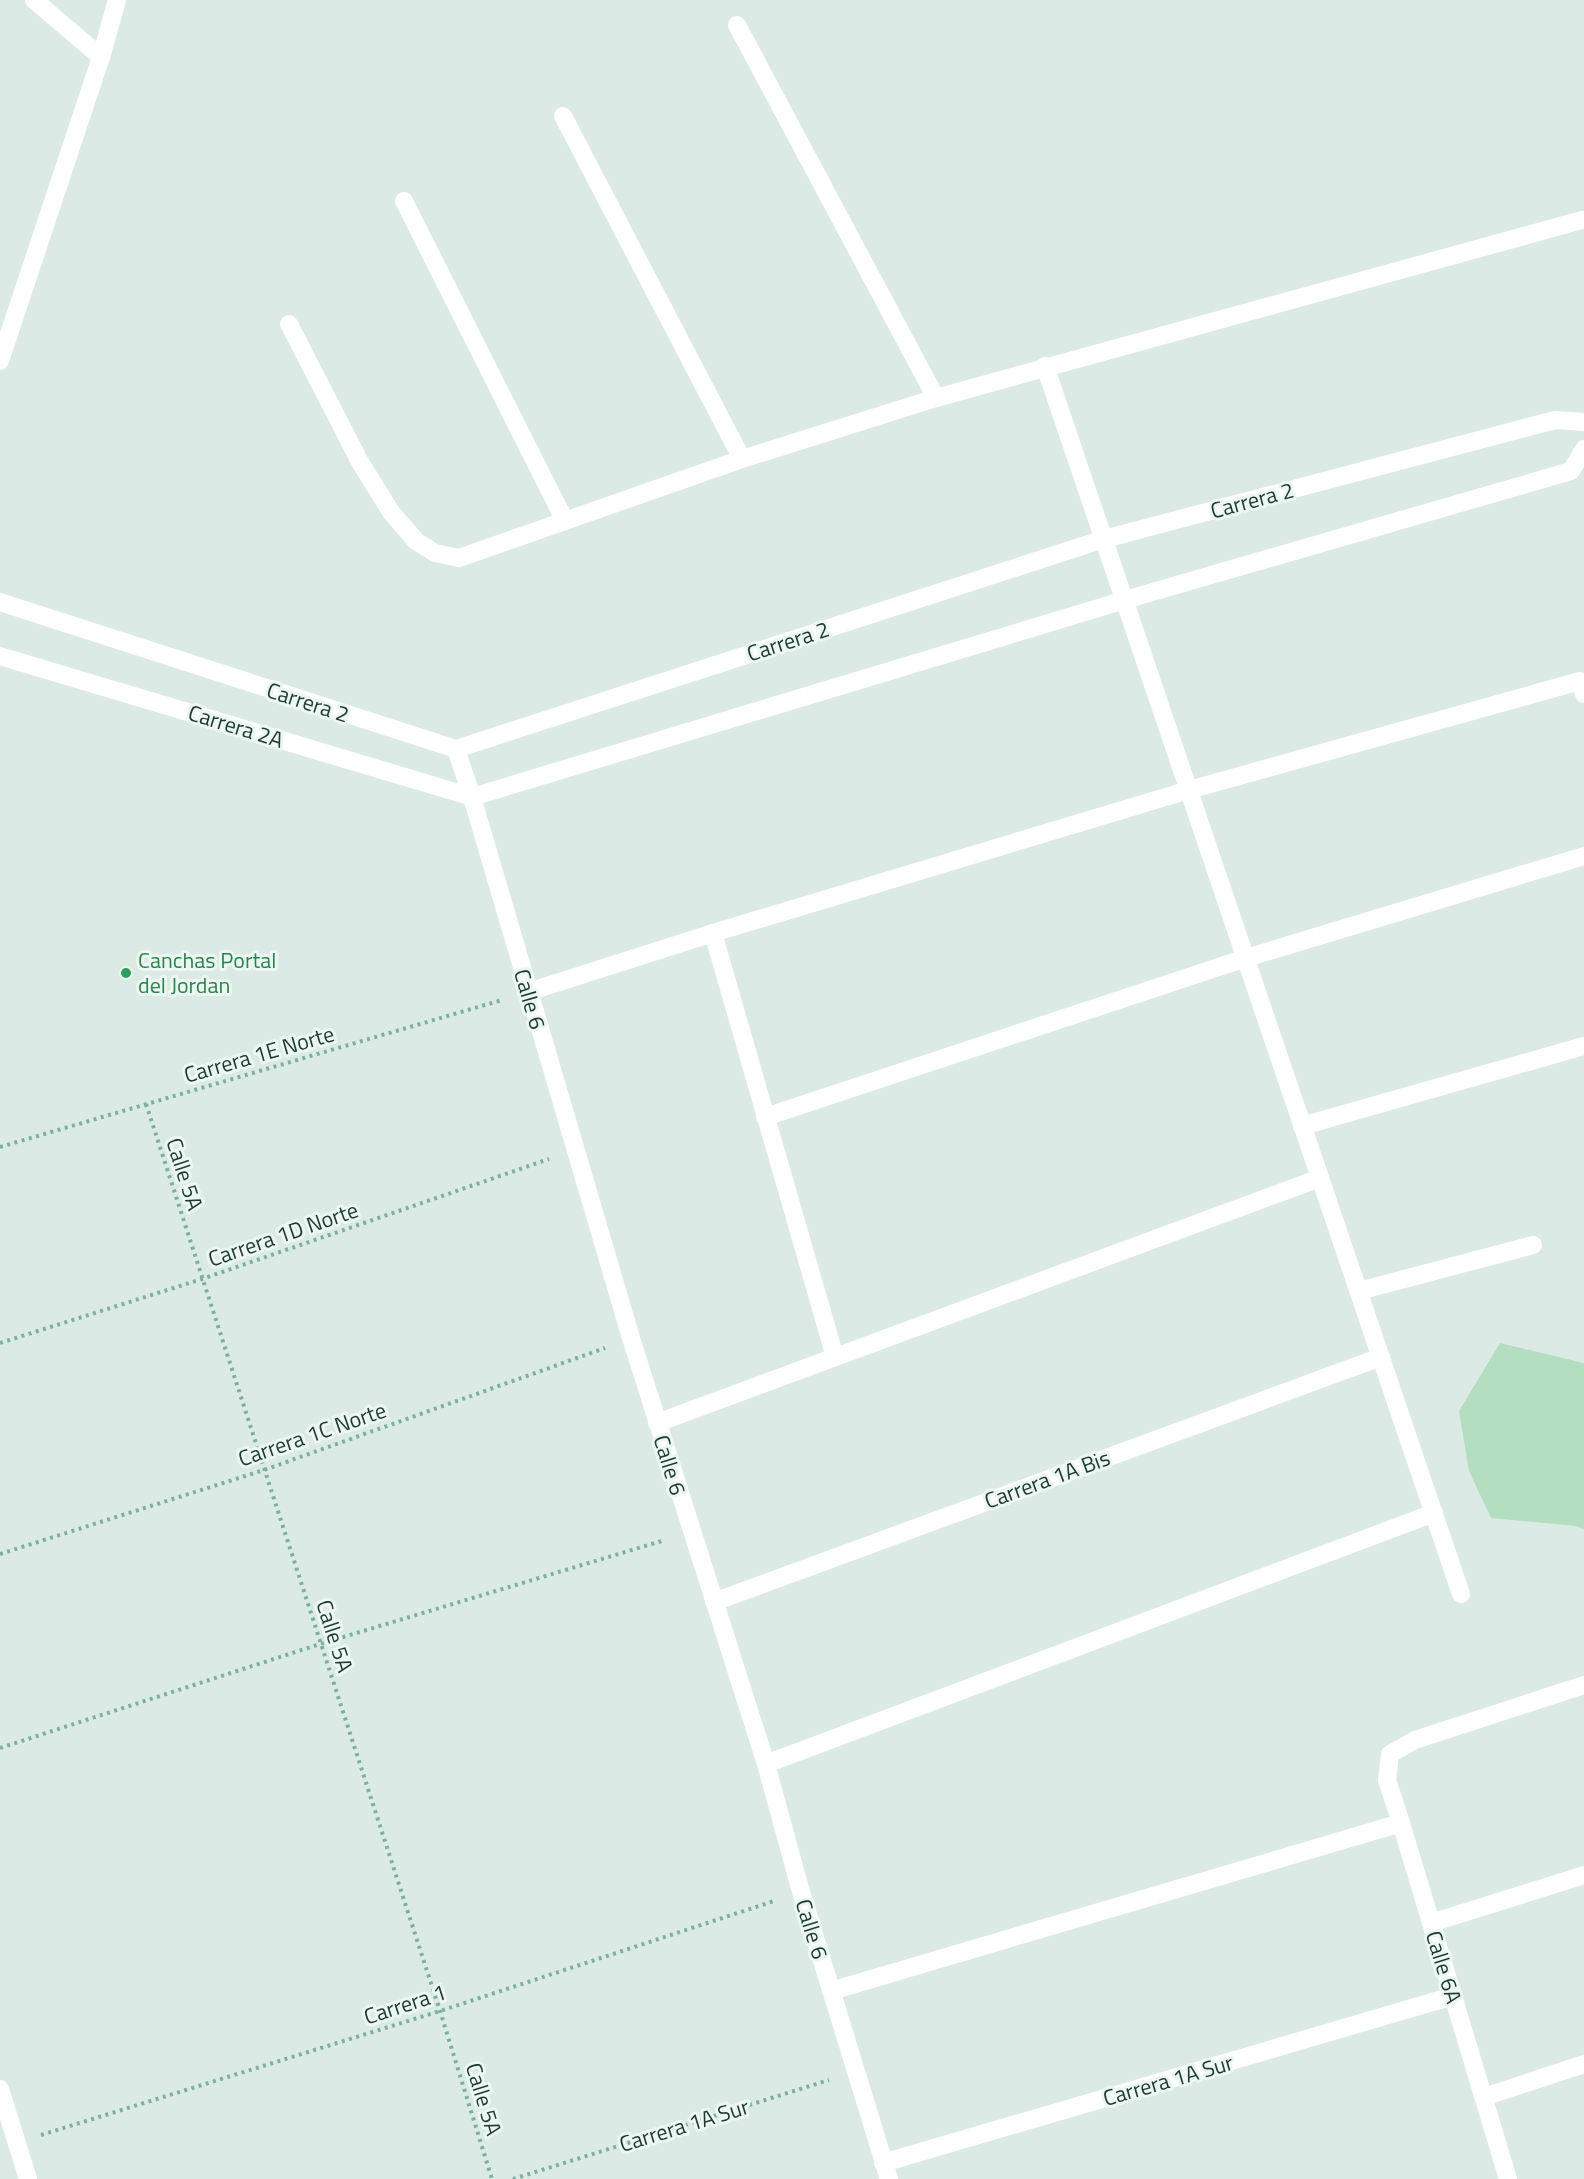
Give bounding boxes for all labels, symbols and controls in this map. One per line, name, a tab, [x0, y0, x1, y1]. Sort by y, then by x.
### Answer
street label: Carrera 2	[1207, 473, 1297, 527]
street label: Carrera 2	[742, 612, 834, 670]
street label: Carrera 2	[262, 673, 354, 731]
street label: Carrera 2A	[184, 695, 288, 757]
place label: Canchas Portal del Jordan	[138, 943, 276, 1002]
street label: Calle 6	[505, 965, 555, 1033]
marker: Canchas Portal del Jordan	[119, 966, 133, 980]
street label: Carrera 1E Norte	[180, 1016, 338, 1092]
street label: Calle 5A	[157, 1133, 213, 1215]
street label: Carrera 1D Norte	[203, 1192, 363, 1276]
street label: Carrera 1C Norte	[233, 1393, 391, 1475]
street label: Calle 6	[645, 1431, 695, 1499]
street label: Carrera 1A Bis	[979, 1441, 1115, 1517]
street label: Calle 5A	[307, 1595, 363, 1677]
street label: Calle 6	[787, 1895, 837, 1963]
street label: Calle 6A	[1417, 1926, 1471, 2008]
street label: Carrera 1	[359, 1975, 451, 2033]
street label: Carrera 1A Sur	[1099, 2045, 1237, 2115]
street label: Calle 5A	[457, 2058, 511, 2140]
street label: Carrera 1A Sur	[615, 2089, 753, 2161]

